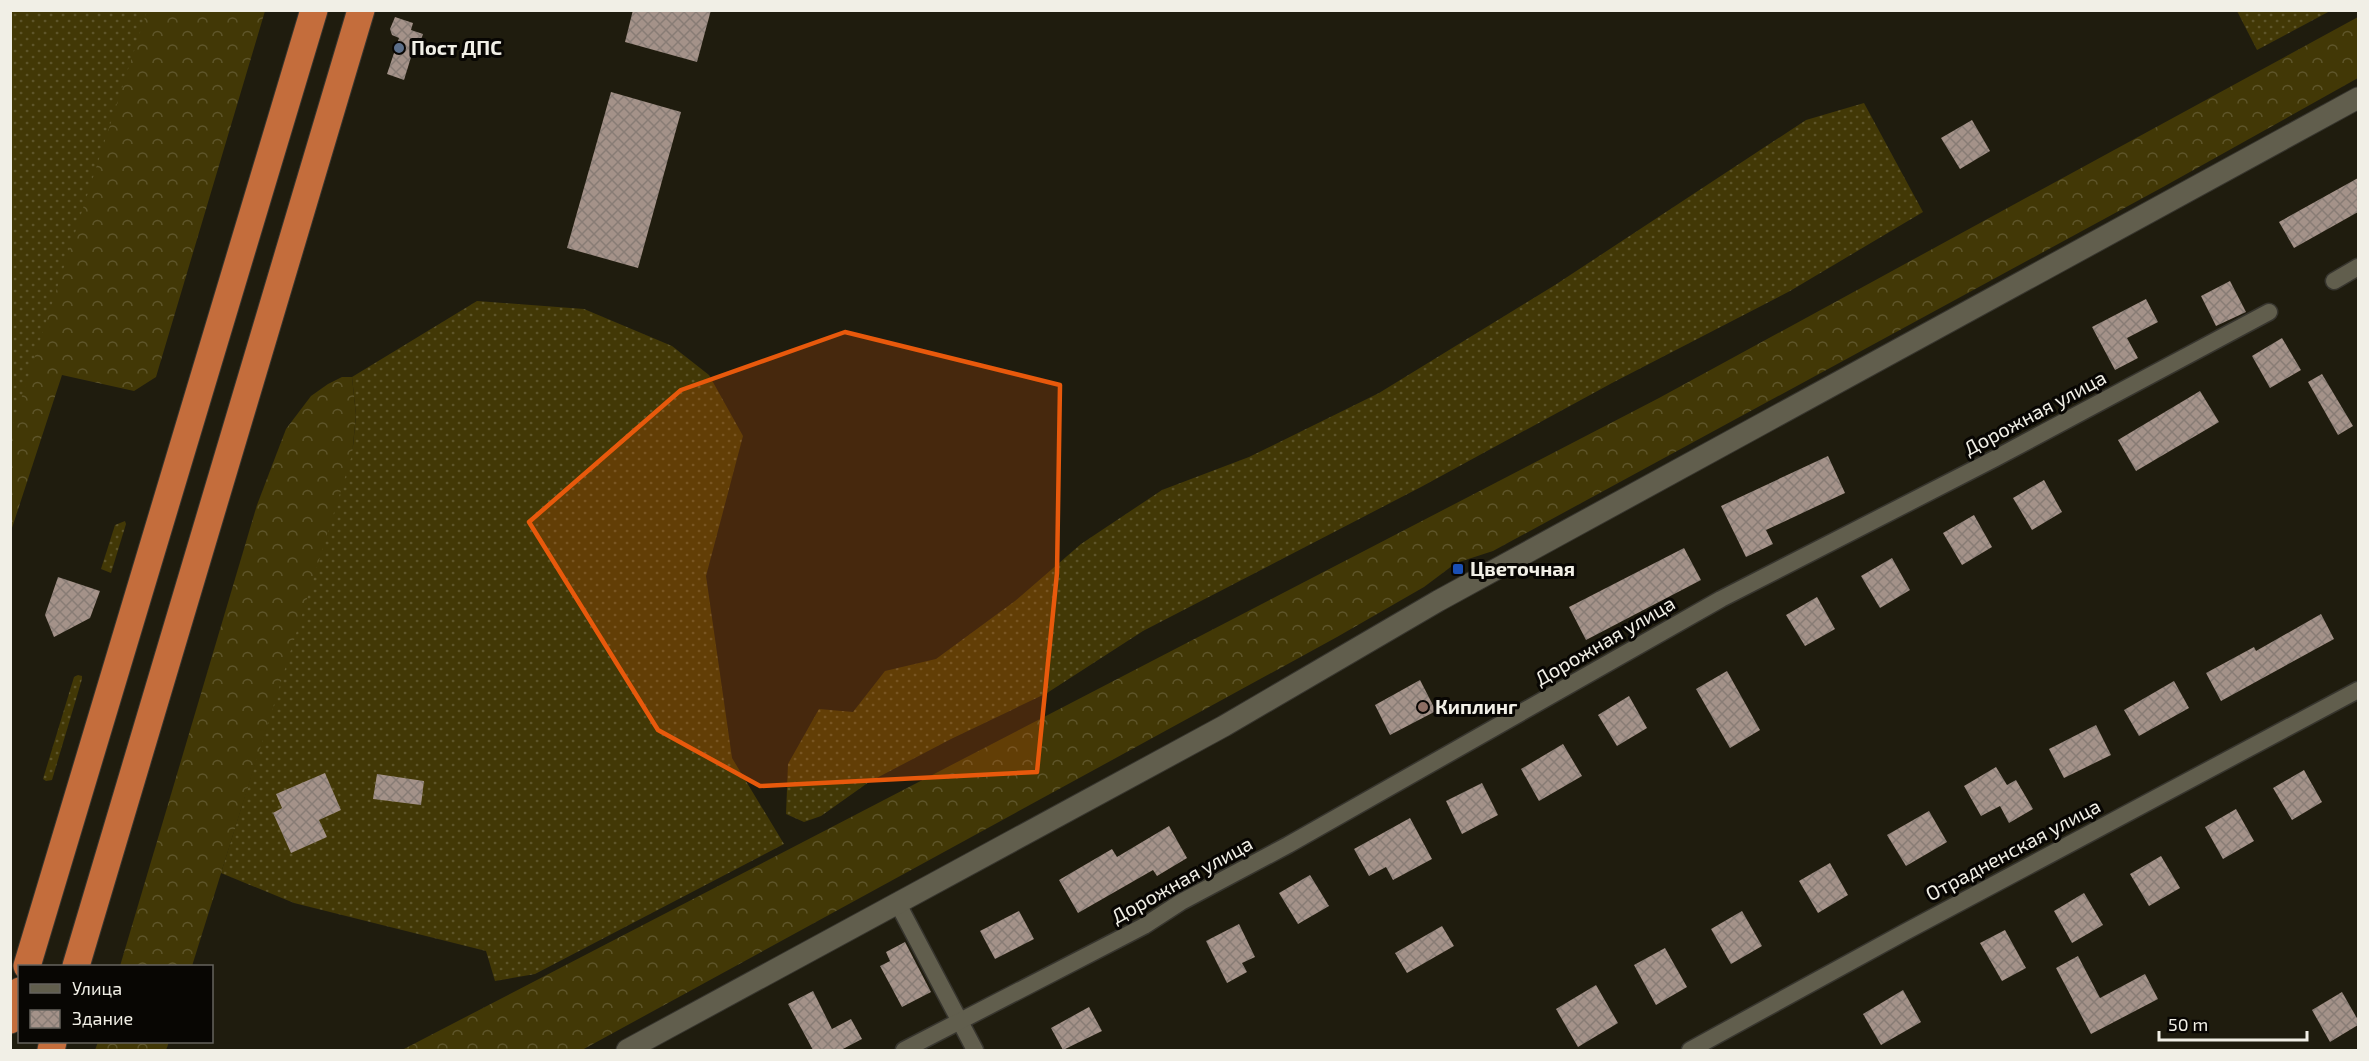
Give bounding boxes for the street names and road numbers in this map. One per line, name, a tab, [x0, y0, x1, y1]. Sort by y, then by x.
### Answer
street label: Дорожная улица	[1959, 364, 2110, 461]
street label: Дорожная улица	[1530, 590, 1679, 691]
street label: Отрадненская улица	[1921, 793, 2104, 906]
street label: Дорожная улица	[1107, 830, 1257, 929]

